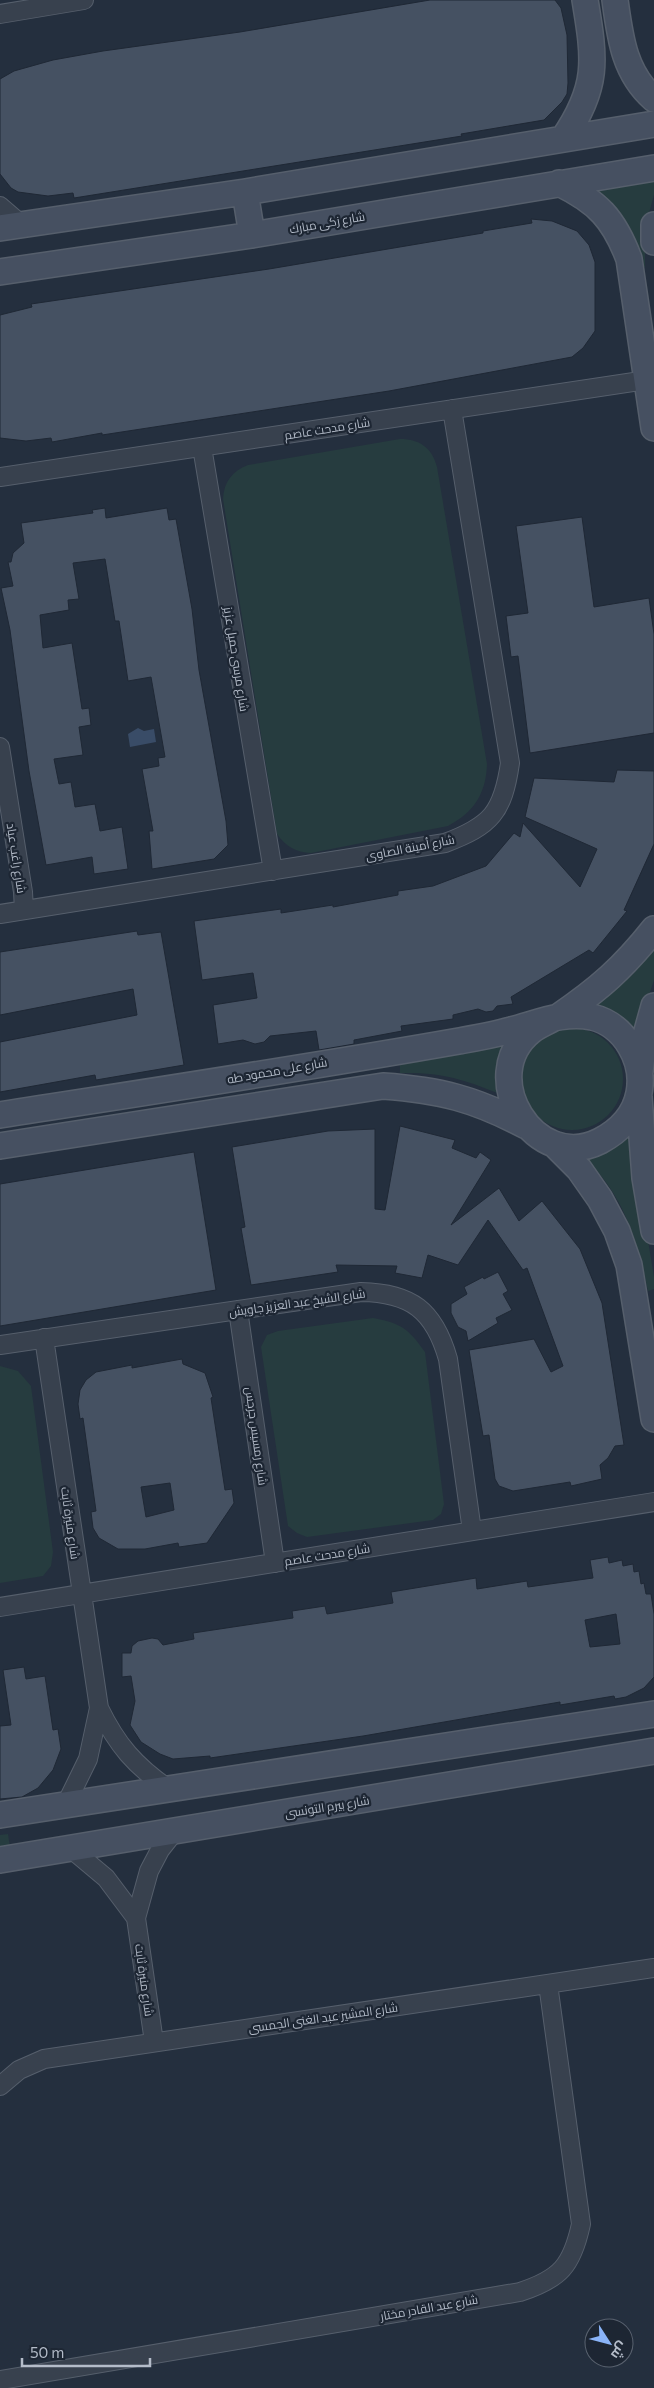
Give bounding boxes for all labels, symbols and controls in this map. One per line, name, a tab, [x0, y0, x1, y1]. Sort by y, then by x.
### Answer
street label: شارع زكى مبارك	[288, 208, 366, 238]
street label: شارع مدحت عاصم	[283, 414, 371, 444]
street label: شارع مرسى جميل عزيز	[220, 605, 252, 713]
street label: شارع راغب عياد	[3, 822, 29, 895]
street label: شارع أمينة الصاوى	[364, 831, 456, 864]
street label: شارع على محمود طه	[226, 1054, 329, 1088]
street label: شارع الشيخ عبد العزيز جاويش	[228, 1285, 367, 1321]
street label: شارع رمسيس جرجس	[241, 1386, 271, 1487]
street label: شارع منيرة ثابت	[57, 1486, 83, 1560]
street label: شارع مدحت عاصم	[283, 1540, 371, 1570]
street label: شارع بيرم التونسى	[284, 1792, 371, 1822]
street label: شارع منيرة ثابت	[131, 1943, 157, 2017]
street label: شارع المشير عبد الغنى الجمسى	[247, 2000, 399, 2036]
street label: شارع عبد القادر مختار	[378, 2291, 479, 2325]
north arrow	[584, 2318, 634, 2368]
scale bar	[22, 2336, 150, 2368]
text: ش	[607, 2338, 632, 2363]
text: 50 m	[30, 2343, 64, 2361]

